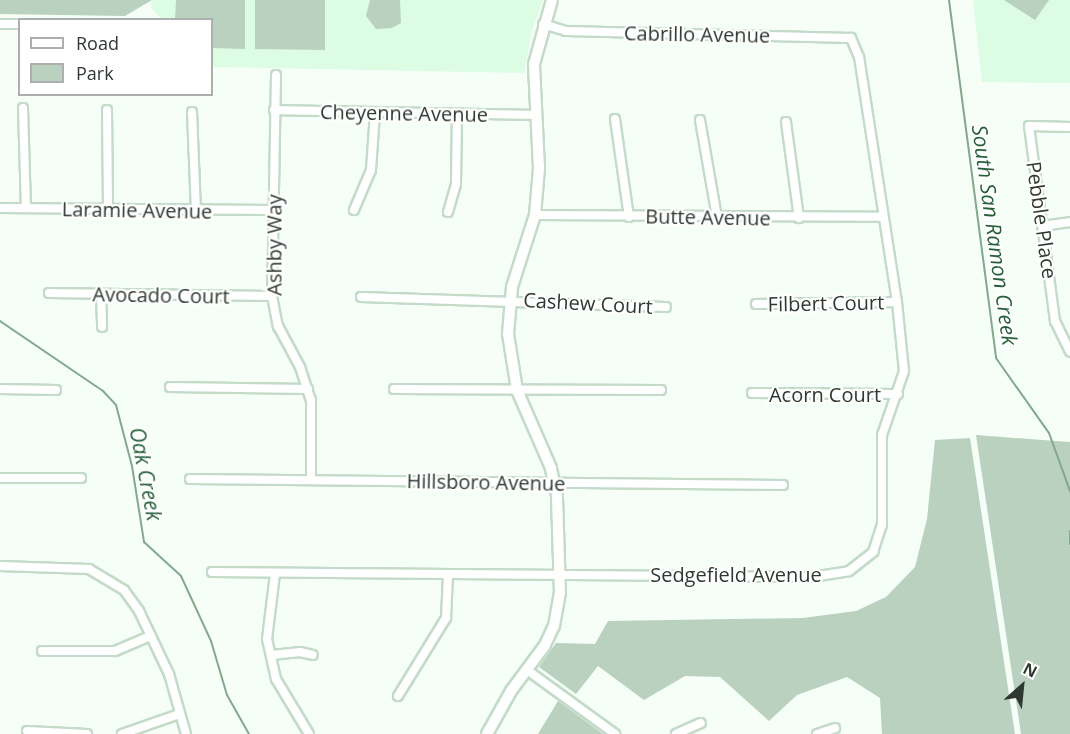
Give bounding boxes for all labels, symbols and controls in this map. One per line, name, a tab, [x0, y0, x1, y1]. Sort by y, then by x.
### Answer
legend	[18, 18, 213, 96]
street label: Cabrillo Avenue	[624, 21, 770, 47]
text: Road	[76, 31, 119, 55]
text: Park	[76, 61, 114, 85]
street label: Cheyenne Avenue	[320, 100, 488, 126]
water label: South San Ramon Creek	[967, 123, 1023, 347]
street label: Pebble Place	[1022, 160, 1062, 280]
street label: Ashby Way	[262, 194, 286, 296]
street label: Laramie Avenue	[62, 197, 212, 223]
street label: Butte Avenue	[645, 204, 771, 230]
street label: Avocado Court	[92, 282, 230, 308]
street label: Cashew Court	[523, 288, 653, 318]
street label: Filbert Court	[768, 290, 884, 316]
street label: Acorn Court	[769, 382, 881, 406]
water label: Oak Creek	[125, 425, 167, 523]
street label: Hillsboro Avenue	[406, 469, 566, 495]
street label: Sedgefield Avenue	[650, 562, 822, 586]
north arrow	[992, 656, 1052, 716]
text: N	[1019, 657, 1041, 683]

